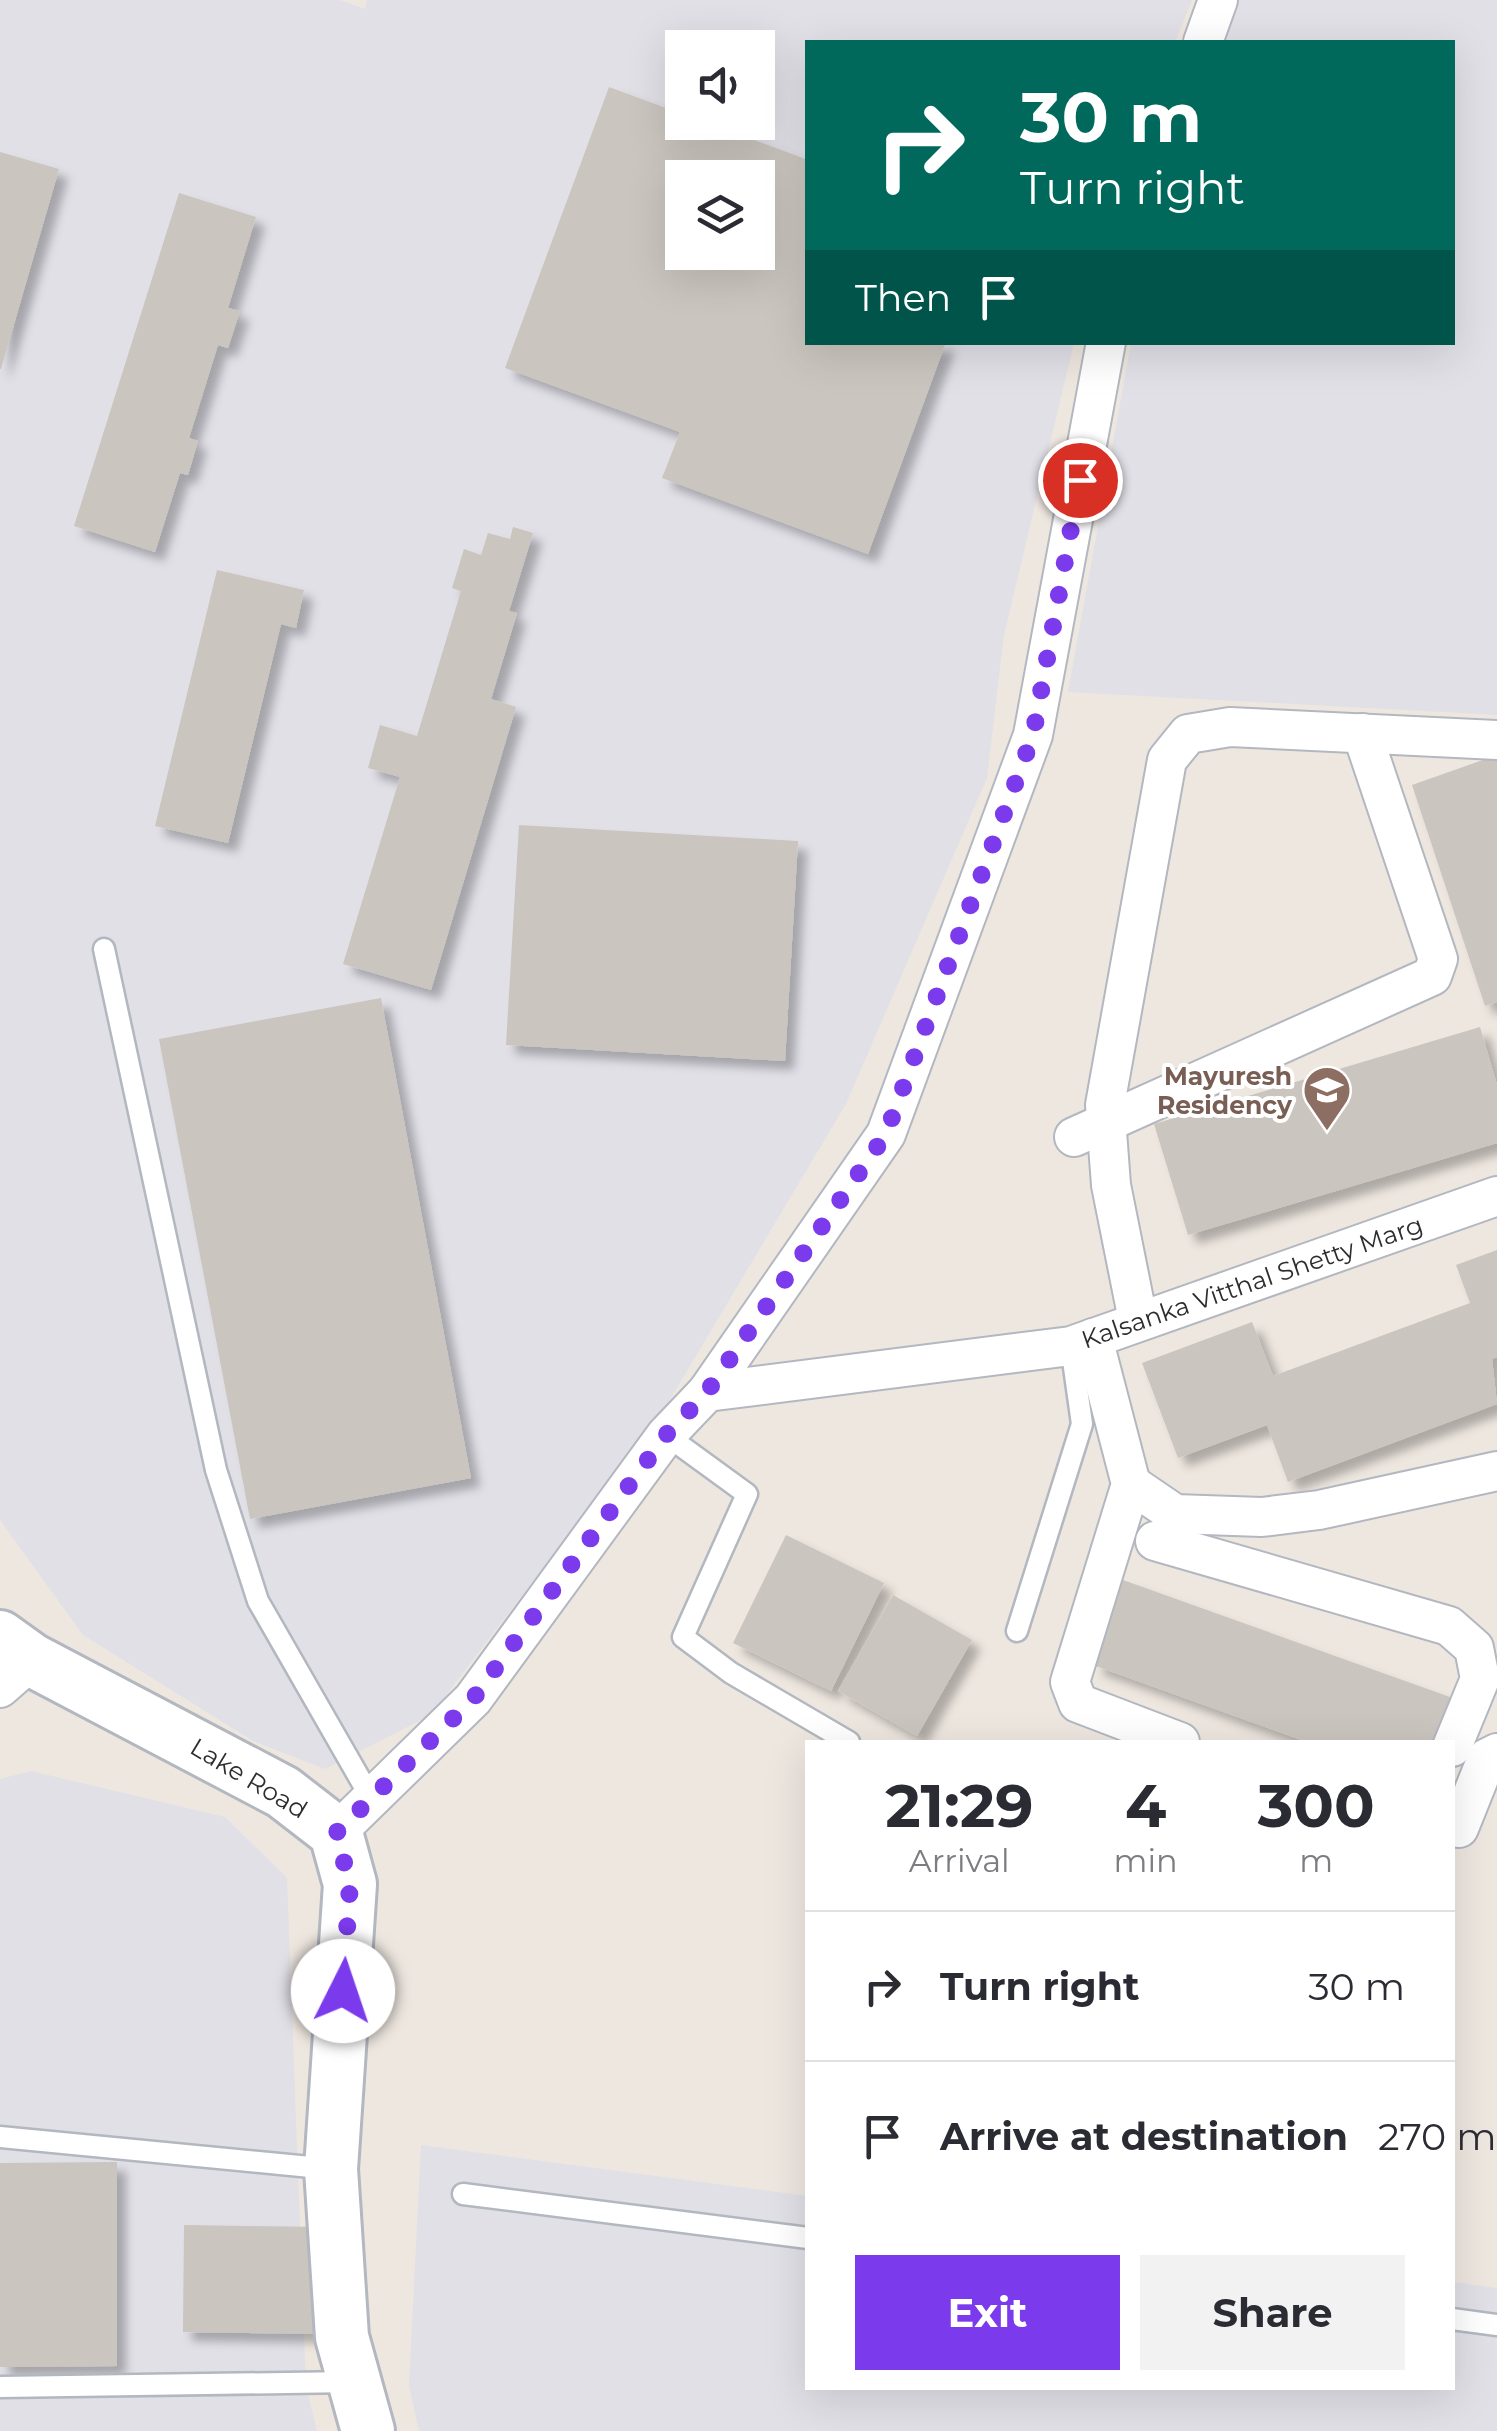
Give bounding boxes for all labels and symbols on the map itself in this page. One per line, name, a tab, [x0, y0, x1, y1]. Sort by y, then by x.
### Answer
pin	[1038, 438, 1123, 523]
place label: Mayuresh Residency	[1157, 1061, 1293, 1120]
school or university icon: Mayuresh Residency	[1301, 1064, 1353, 1132]
street label: Kalsanka Vitthal Shetty Marg	[1077, 1209, 1427, 1355]
street label: Lake Road	[185, 1731, 313, 1825]
position arrow	[291, 1939, 395, 2043]

